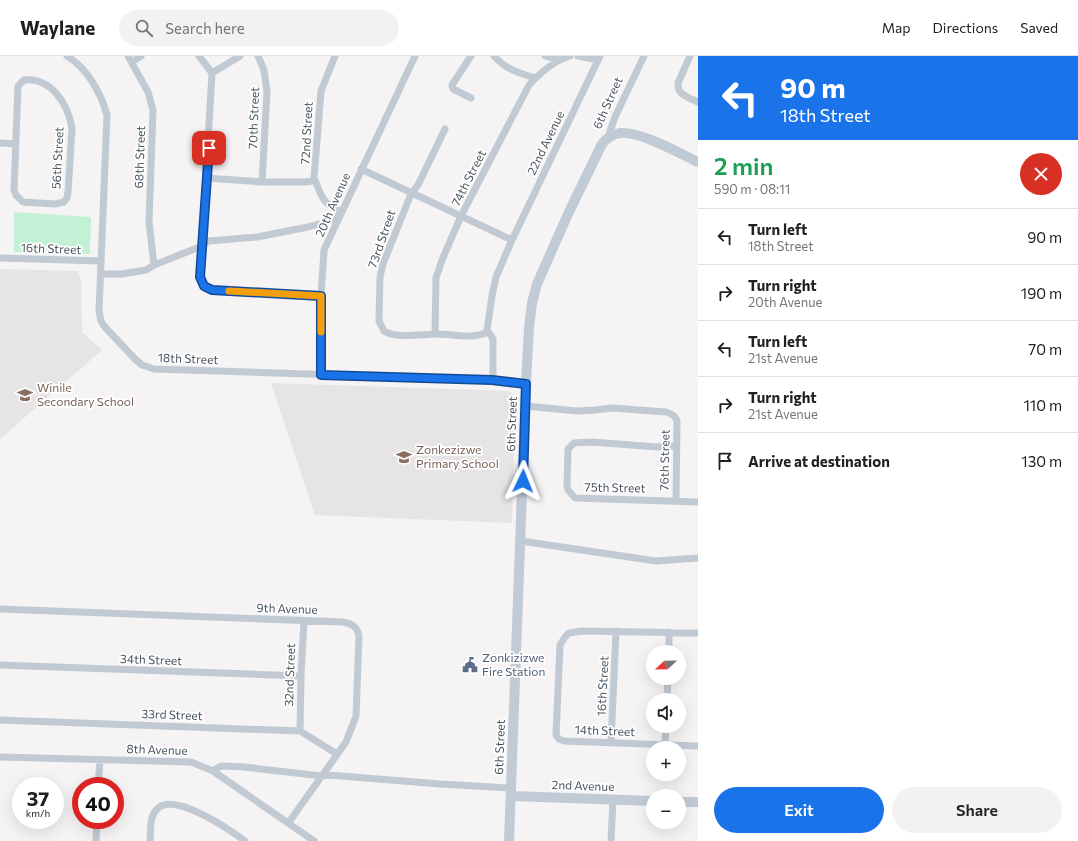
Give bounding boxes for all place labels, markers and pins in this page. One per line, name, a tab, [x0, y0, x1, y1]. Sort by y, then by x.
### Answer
pin	[192, 131, 226, 165]
place label: Winile Secondary School	[37, 380, 134, 408]
school or university icon: Winile Secondary School	[16, 386, 34, 404]
place label: Zonkezizwe Primary School	[416, 442, 499, 470]
school or university icon: Zonkezizwe Primary School	[395, 448, 413, 466]
place label: Zonkizizwe Fire Station	[482, 650, 545, 678]
public building icon: Zonkizizwe Fire Station	[461, 656, 479, 674]

